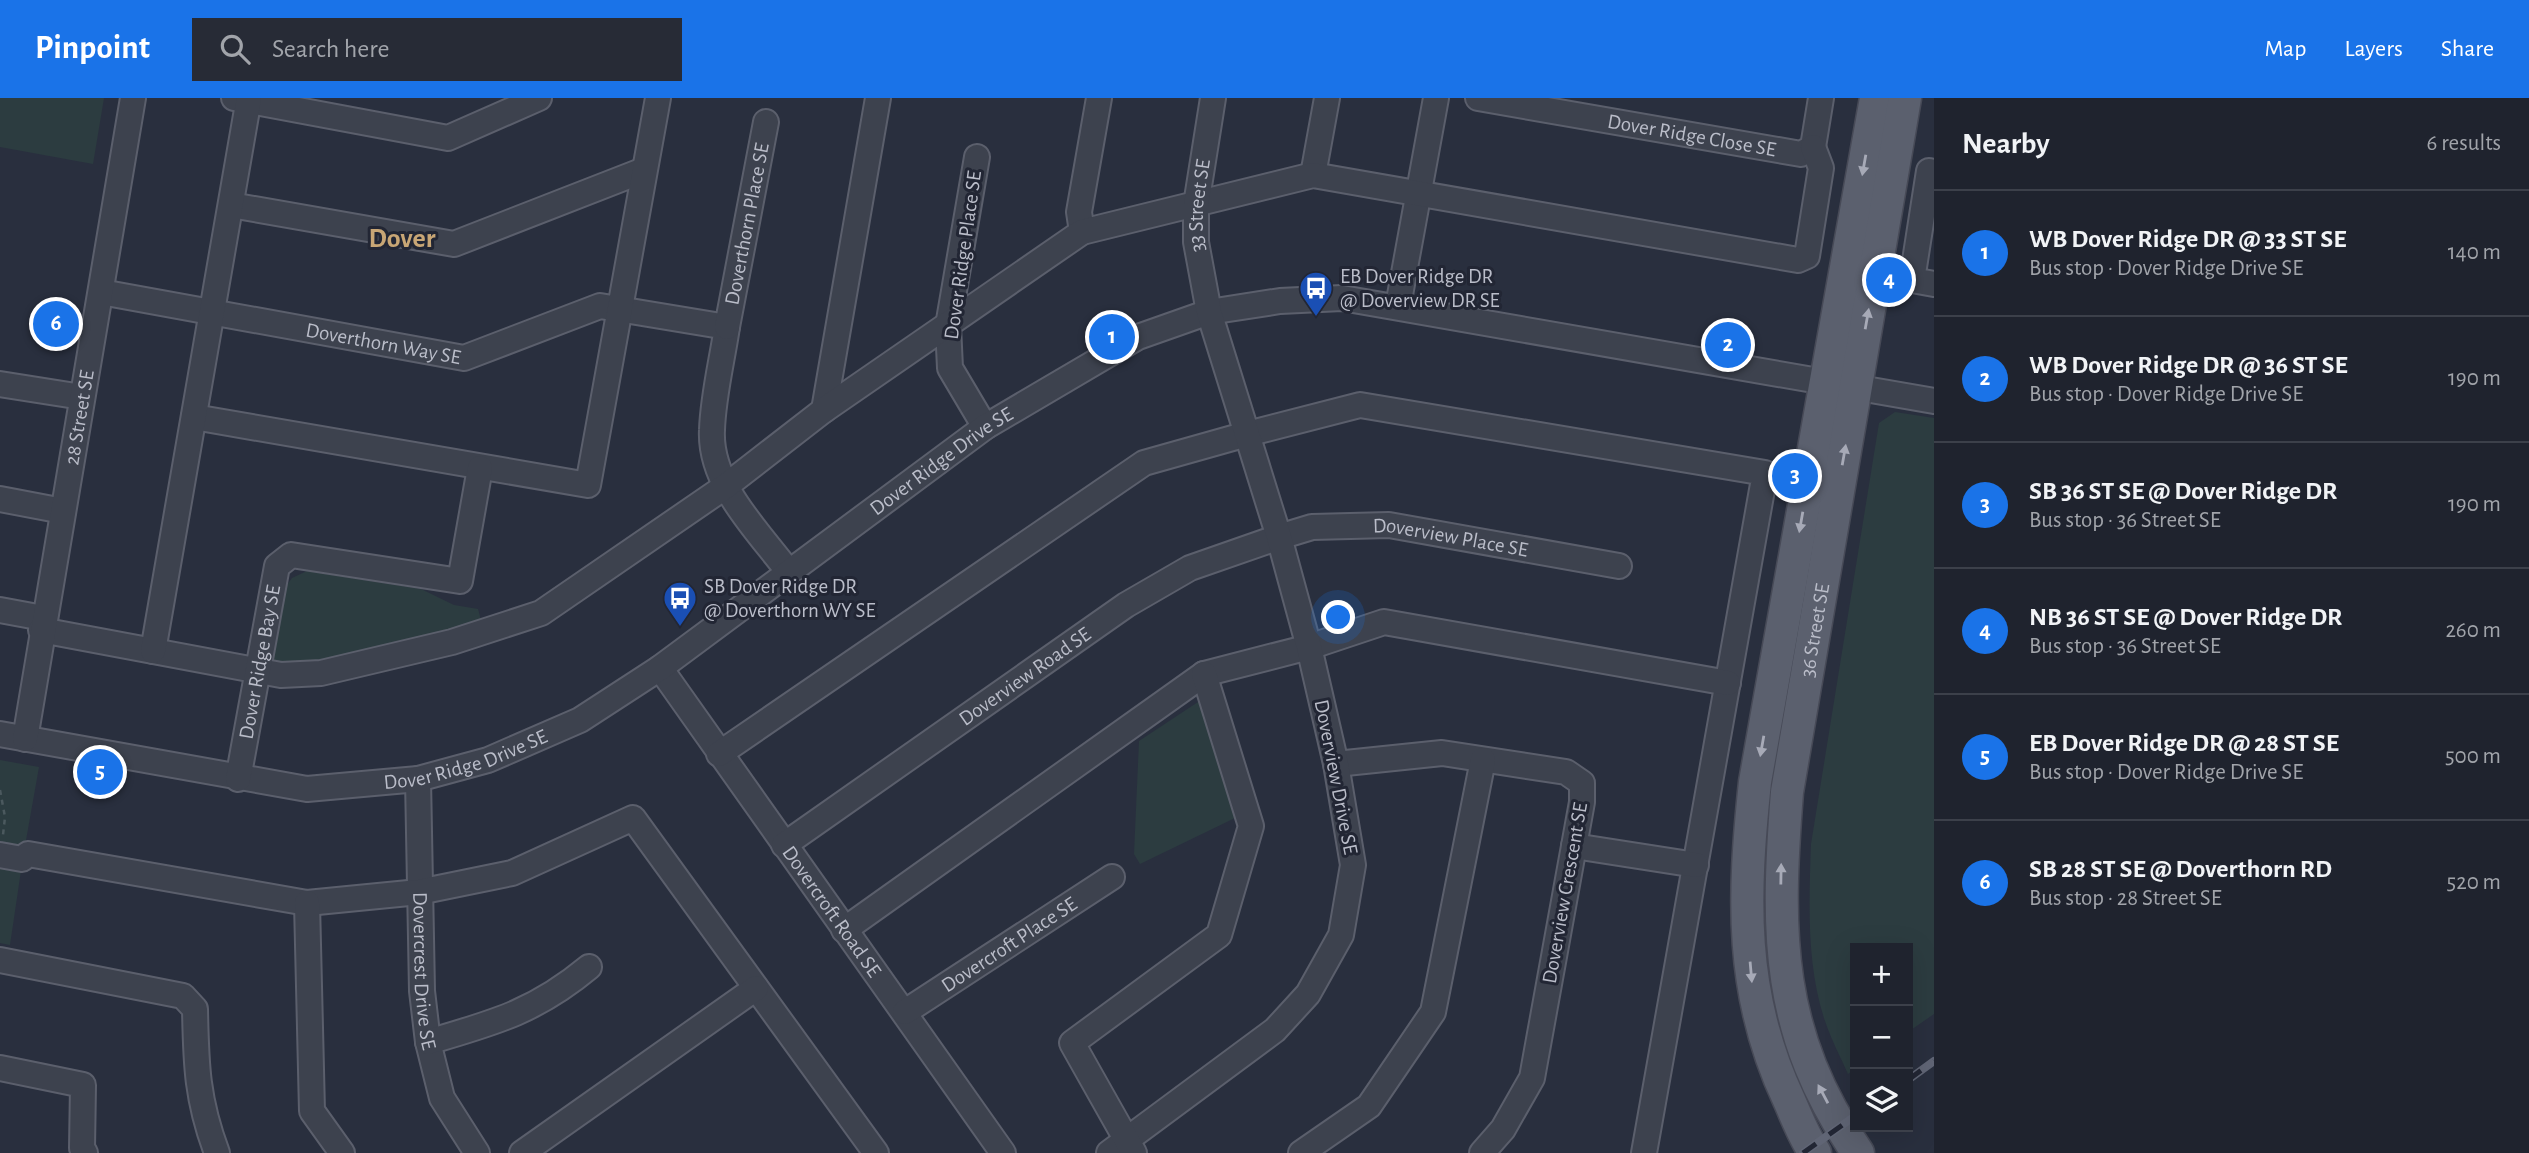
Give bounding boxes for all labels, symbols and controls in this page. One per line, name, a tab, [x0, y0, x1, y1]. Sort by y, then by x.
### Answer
search box	[192, 18, 682, 81]
icon: search	[216, 30, 254, 68]
text: Pinpoint	[35, 32, 150, 65]
text: Search here	[272, 36, 390, 62]
text: Map	[2264, 37, 2306, 61]
text: Layers	[2344, 37, 2403, 61]
text: Share	[2441, 37, 2494, 61]
street label: Dover Ridge Close SE	[1606, 110, 1778, 160]
text: Nearby	[1962, 129, 2050, 159]
text: 6 results	[2427, 132, 2501, 155]
street label: Doverthorn Place SE	[721, 141, 772, 307]
one-way arrow	[1858, 154, 1869, 176]
street label: 33 Street SE	[1185, 157, 1214, 254]
street label: Dover Ridge Place SE	[941, 169, 985, 341]
district label: Dover	[369, 225, 436, 253]
text: WB Dover Ridge DR @ 33 ST SE	[2029, 226, 2346, 252]
text: 1	[1981, 241, 1989, 264]
text: 140 m	[2448, 241, 2501, 264]
pin: 4	[1866, 254, 1912, 306]
text: Bus stop · Dover Ridge Drive SE	[2029, 257, 2303, 280]
place label: EB Dover Ridge DR @ Doverview DR SE	[1340, 266, 1500, 311]
bus stop icon: EB Dover Ridge DR @ Doverview DR SE	[1297, 269, 1335, 318]
pin: 6	[33, 298, 79, 350]
one-way arrow	[1862, 308, 1873, 330]
pin: 1	[1089, 311, 1135, 363]
street label: Doverthorn Way SE	[304, 319, 463, 368]
pin: 2	[1705, 319, 1751, 371]
text: WB Dover Ridge DR @ 36 ST SE	[2029, 352, 2348, 378]
text: 2	[1980, 367, 1990, 390]
text: 190 m	[2448, 367, 2501, 390]
street label: 28 Street SE	[61, 368, 97, 467]
text: Bus stop · Dover Ridge Drive SE	[2029, 383, 2303, 406]
street label: Dover Ridge Drive SE	[866, 403, 1016, 519]
one-way arrow	[1839, 444, 1850, 466]
pin: 3	[1772, 450, 1818, 502]
text: SB 36 ST SE @ Dover Ridge DR	[2029, 478, 2337, 504]
text: 3	[1980, 493, 1990, 516]
text: 190 m	[2448, 493, 2501, 516]
text: Bus stop · 36 Street SE	[2029, 509, 2221, 532]
one-way arrow	[1795, 511, 1806, 533]
street label: Doverview Place SE	[1373, 514, 1530, 560]
place label: SB Dover Ridge DR @ Doverthorn WY SE	[704, 576, 876, 621]
bus stop icon: SB Dover Ridge DR @ Doverthorn WY SE	[661, 579, 699, 628]
street label: 36 Street SE	[1796, 582, 1833, 679]
street label: Dover Ridge Bay SE	[235, 583, 284, 741]
your location	[1321, 600, 1355, 634]
text: NB 36 ST SE @ Dover Ridge DR	[2029, 604, 2342, 630]
text: 4	[1979, 619, 1991, 642]
text: 260 m	[2445, 619, 2501, 642]
street label: Doverview Road SE	[955, 623, 1094, 729]
text: Bus stop · 36 Street SE	[2029, 635, 2221, 658]
street label: Doverview Drive SE	[1311, 698, 1361, 856]
street label: Dover Ridge Drive SE	[383, 725, 550, 793]
text: EB Dover Ridge DR @ 28 ST SE	[2029, 730, 2339, 756]
one-way arrow	[1756, 735, 1767, 757]
text: 5	[1980, 745, 1990, 768]
text: 500 m	[2445, 745, 2501, 768]
pin: 5	[77, 746, 123, 798]
text: Bus stop · Dover Ridge Drive SE	[2029, 761, 2303, 784]
street label: Doverview Crescent SE	[1539, 801, 1591, 985]
street label: Dovercroft Road SE	[779, 842, 885, 981]
text: SB 28 ST SE @ Doverthorn RD	[2029, 856, 2332, 882]
one-way arrow	[1775, 863, 1787, 885]
text: 6	[1979, 871, 1991, 894]
text: 520 m	[2447, 871, 2501, 894]
text: Bus stop · 28 Street SE	[2029, 887, 2222, 910]
street label: Dovercrest Drive SE	[410, 892, 440, 1052]
street label: Dovercroft Place SE	[937, 893, 1080, 996]
map controls	[1850, 943, 1913, 1132]
button: +	[1850, 943, 1913, 1006]
one-way arrow	[1746, 961, 1757, 983]
button: −	[1850, 1006, 1913, 1069]
button: layers	[1850, 1069, 1913, 1132]
one-way arrow	[1817, 1085, 1829, 1104]

